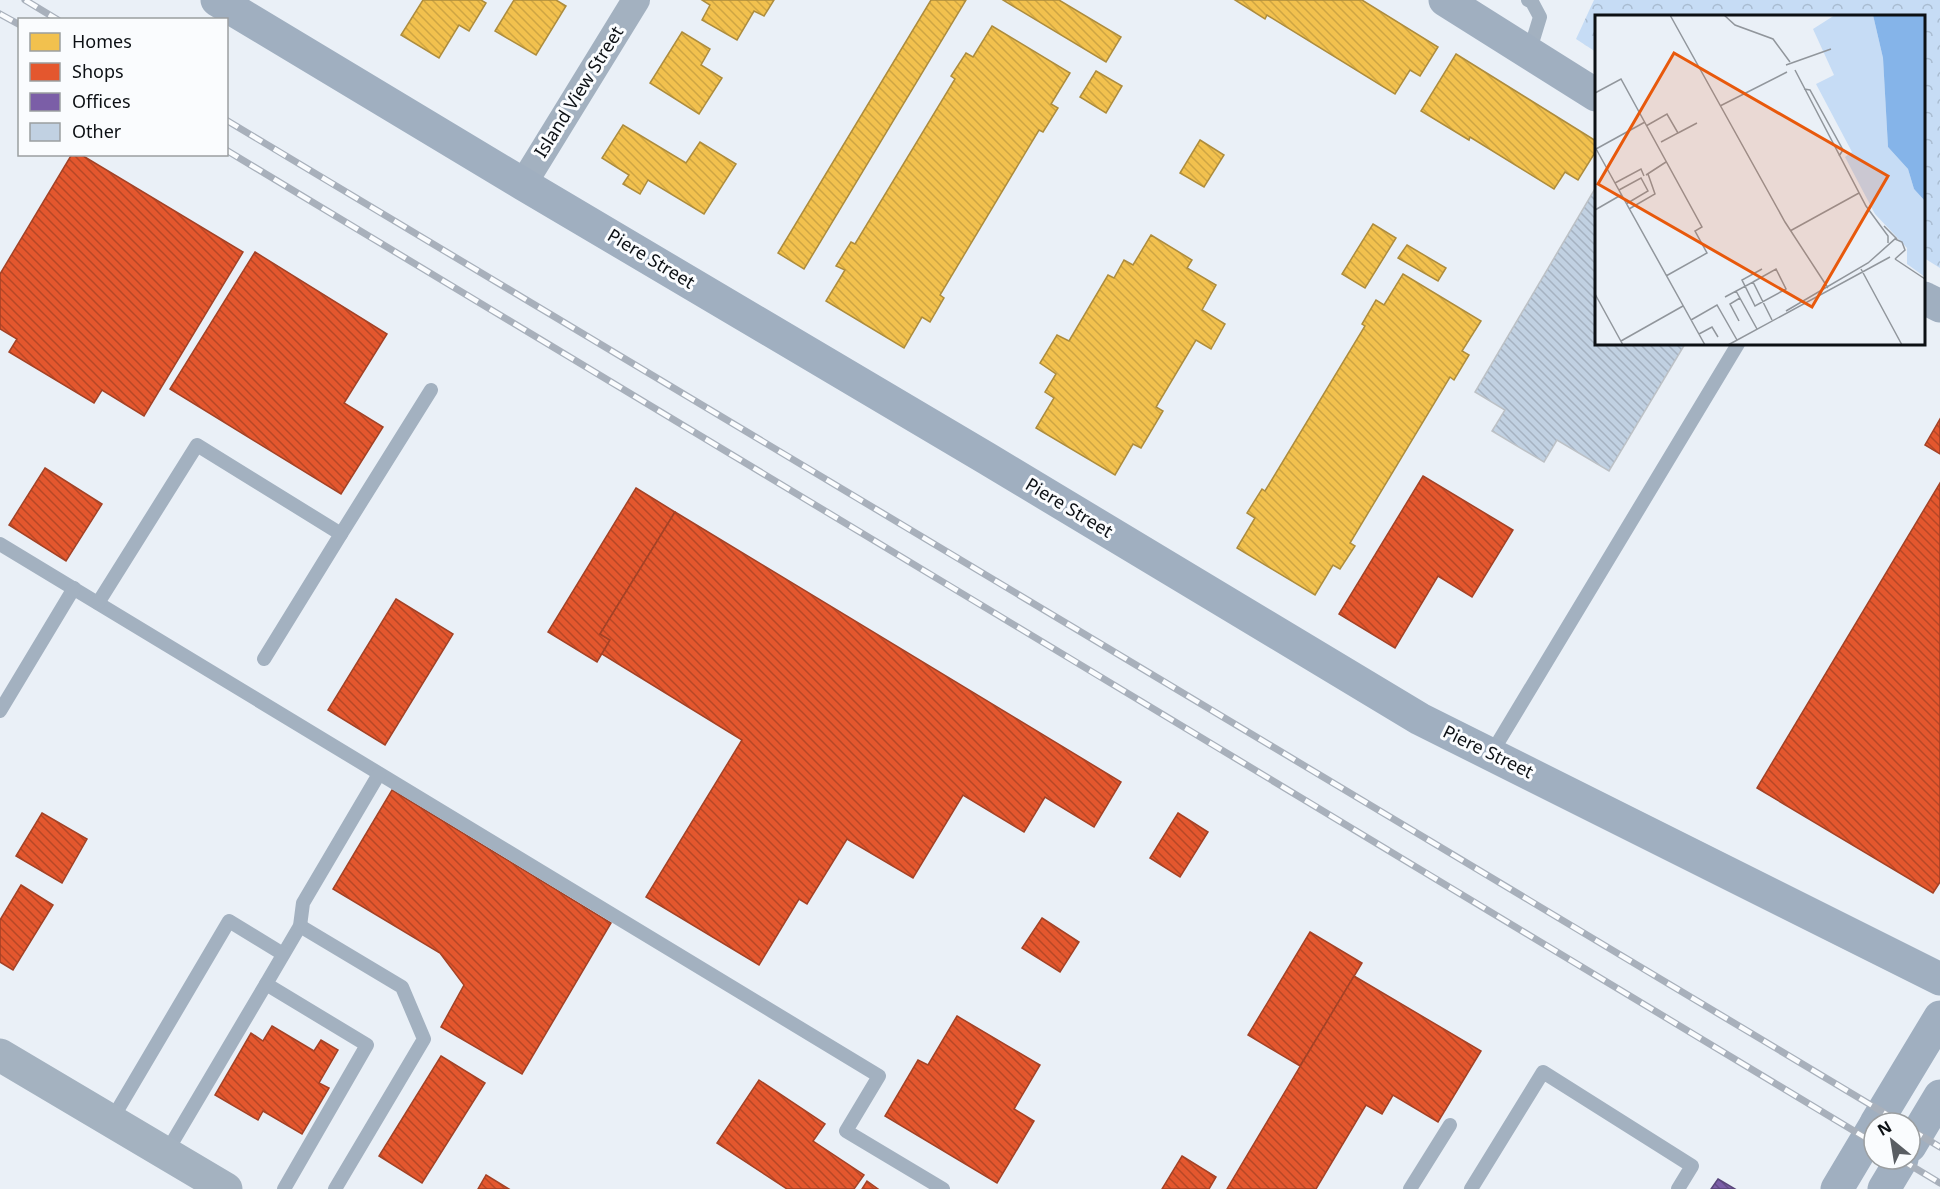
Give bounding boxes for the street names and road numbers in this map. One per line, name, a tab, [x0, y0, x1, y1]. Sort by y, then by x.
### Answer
street label: Island View Street	[528, 21, 629, 162]
street label: Piere Street	[603, 223, 700, 294]
street label: Piere Street	[1021, 472, 1118, 543]
street label: Piere Street	[1439, 719, 1538, 784]

